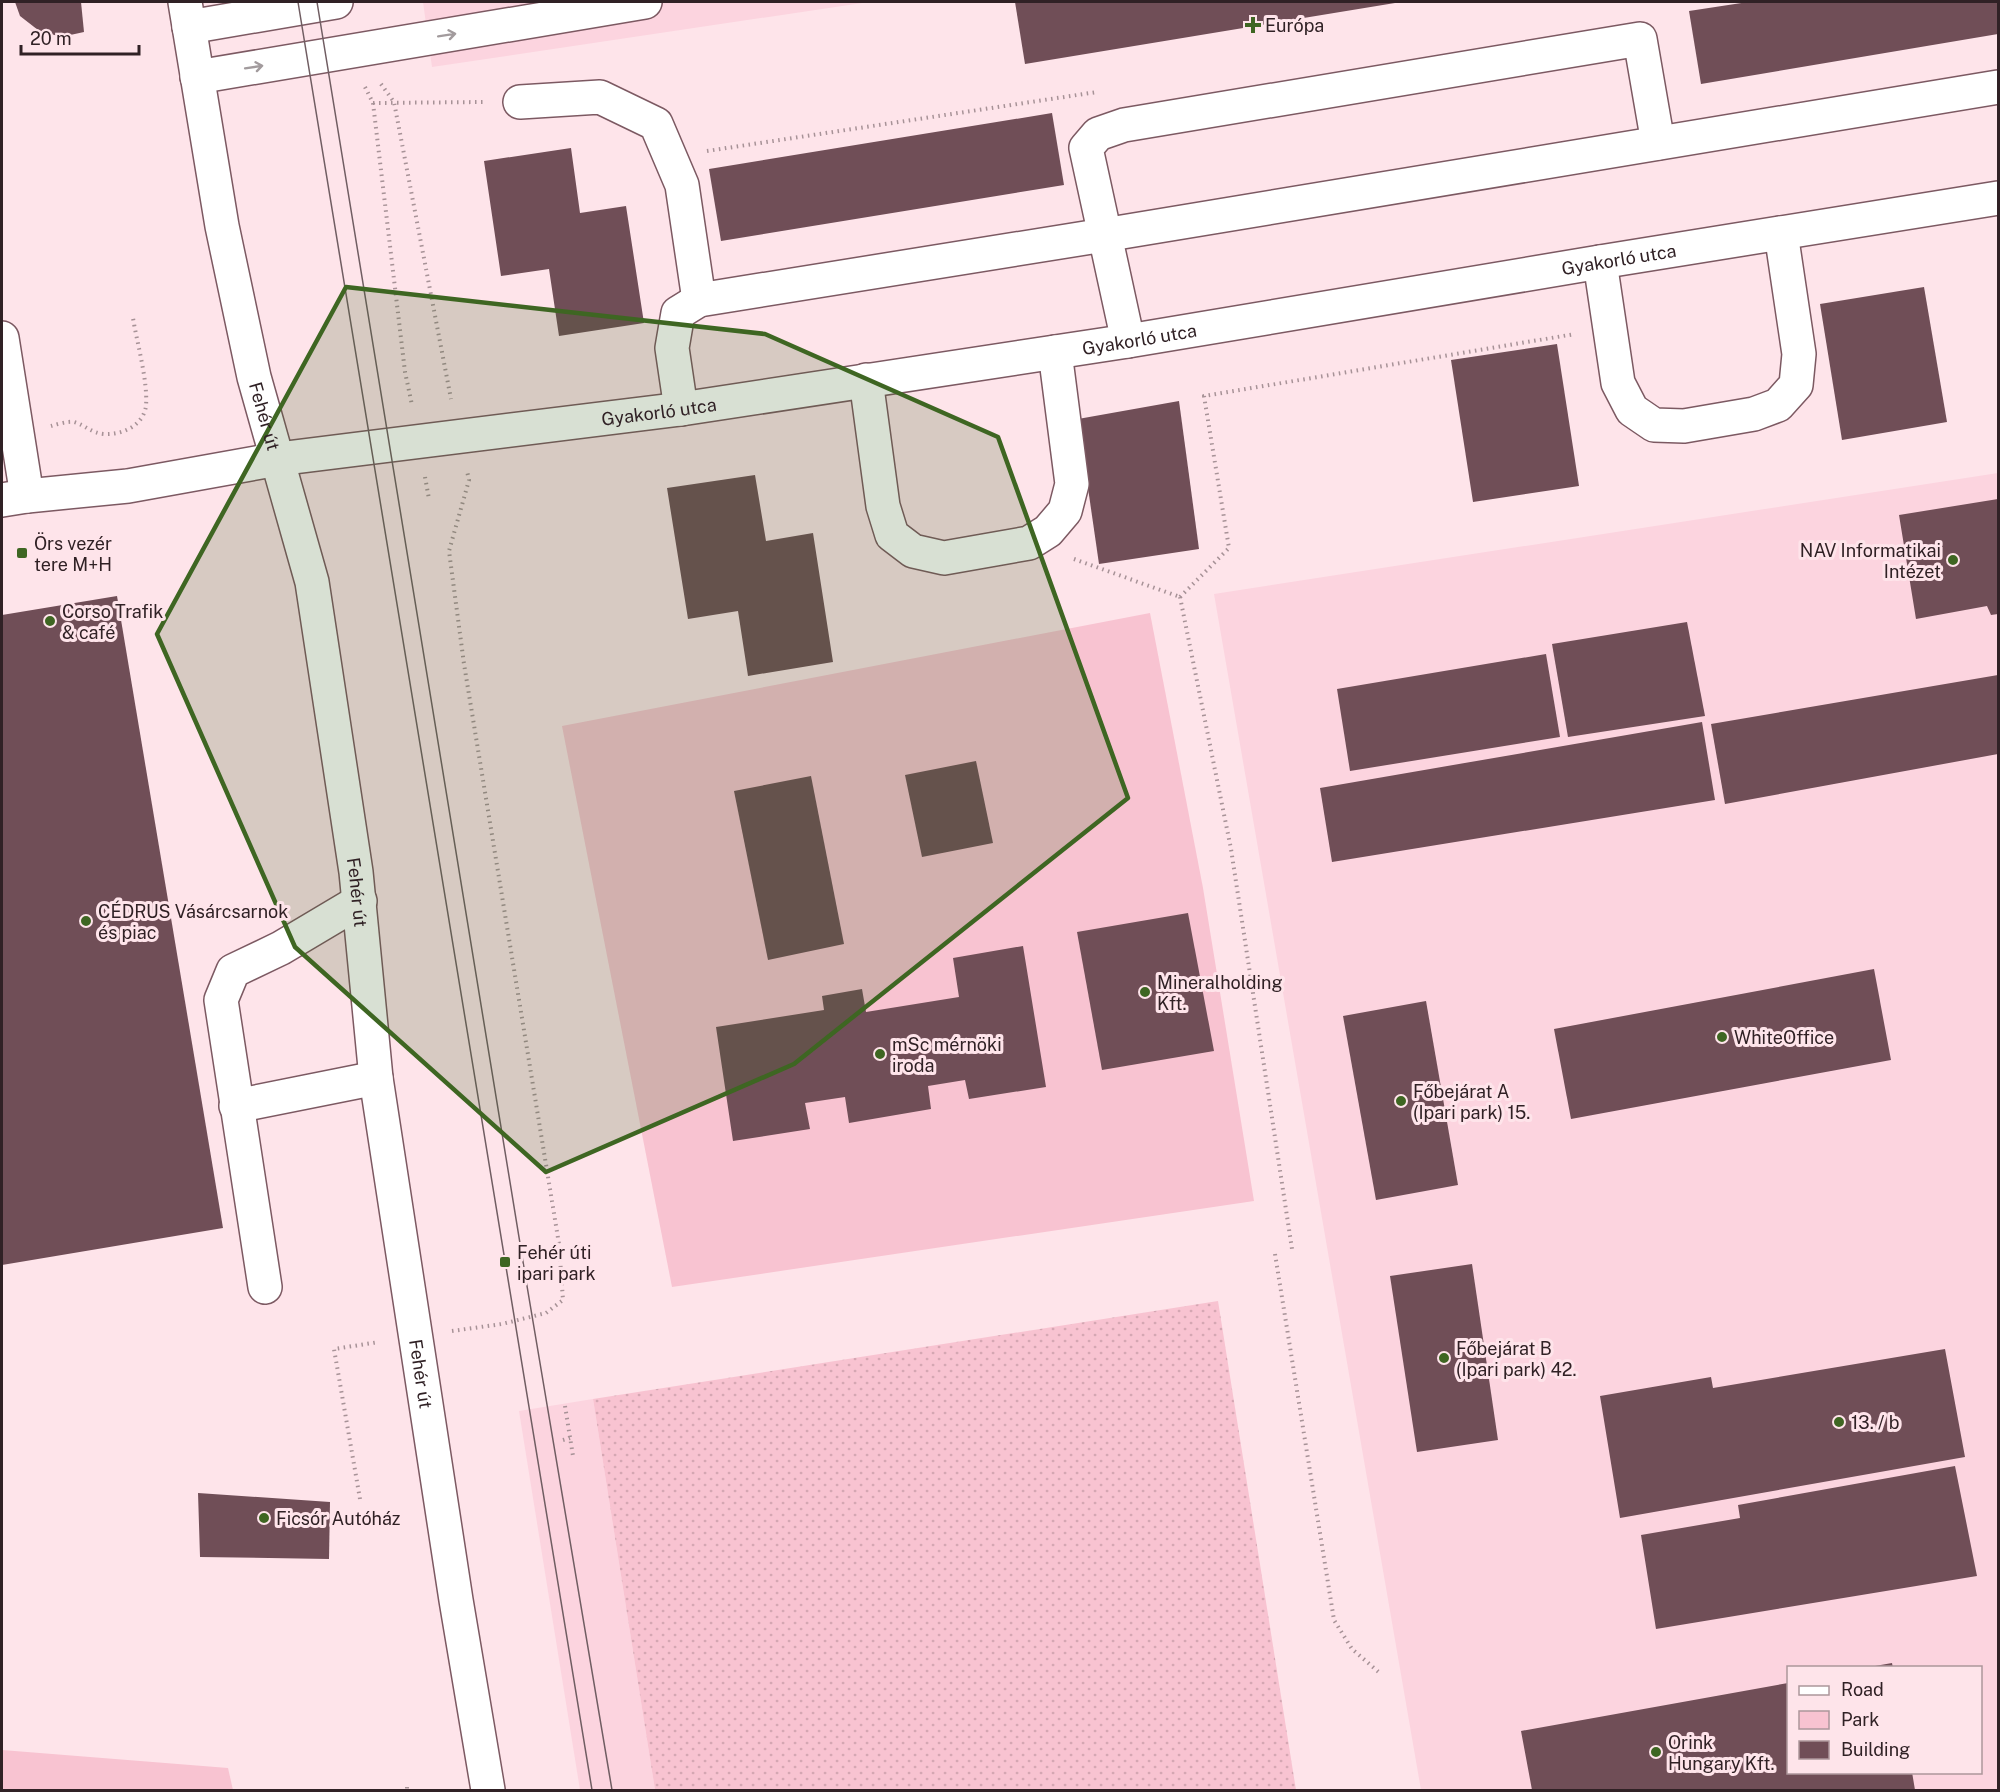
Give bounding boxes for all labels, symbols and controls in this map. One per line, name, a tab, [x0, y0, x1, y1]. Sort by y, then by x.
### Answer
place label: Európa	[1265, 15, 1324, 36]
scale bar	[21, 18, 140, 56]
marker: Európa	[1246, 18, 1260, 32]
text: 20 m	[30, 28, 72, 49]
one-way arrow	[436, 29, 456, 40]
one-way arrow	[244, 61, 264, 72]
street label: Gyakorló utca	[1560, 239, 1678, 279]
street label: Gyakorló utca	[1081, 319, 1198, 358]
street label: Fehér út	[245, 379, 285, 453]
street label: Gyakorló utca	[600, 393, 718, 429]
place label: Örs vezér tere M+H	[34, 532, 112, 575]
place label: NAV Informatikai Intézet	[1800, 540, 1941, 582]
marker: Örs vezér tere M+H	[15, 546, 29, 560]
marker: NAV Informatikai Intézet	[1946, 553, 1960, 567]
place label: Corso Trafik & café	[62, 601, 163, 643]
marker: Corso Trafik & café	[43, 614, 57, 628]
street label: Fehér út	[343, 856, 372, 928]
place label: CÉDRUS Vásárcsarnok és piac	[98, 900, 288, 943]
marker: CÉDRUS Vásárcsarnok és piac	[79, 914, 93, 928]
place label: Mineralholding Kft.	[1157, 972, 1283, 1014]
marker: Mineralholding Kft.	[1138, 985, 1152, 999]
place label: WhiteOffice	[1734, 1027, 1834, 1048]
marker: WhiteOffice	[1715, 1030, 1729, 1044]
place label: mSc mérnöki iroda	[892, 1034, 1002, 1076]
marker: mSc mérnöki iroda	[873, 1047, 887, 1061]
place label: Főbejárat A (Ipari park) 15.	[1413, 1081, 1530, 1123]
marker: Főbejárat A (Ipari park) 15.	[1394, 1094, 1408, 1108]
place label: Fehér úti ipari park	[517, 1242, 596, 1284]
marker: Fehér úti ipari park	[498, 1255, 512, 1269]
street label: Fehér út	[406, 1338, 437, 1410]
place label: Főbejárat B (Ipari park) 42.	[1456, 1338, 1577, 1380]
marker: Főbejárat B (Ipari park) 42.	[1437, 1351, 1451, 1365]
place label: 13. / b	[1851, 1412, 1899, 1433]
marker: 13. / b	[1832, 1415, 1846, 1429]
place label: Ficsór Autóház	[276, 1508, 401, 1529]
marker: Ficsór Autóház	[257, 1511, 271, 1525]
legend	[1787, 1666, 1982, 1774]
text: Road	[1841, 1679, 1884, 1700]
text: Park	[1841, 1709, 1879, 1730]
place label: Orink Hungary Kft.	[1668, 1732, 1774, 1774]
text: Building	[1841, 1739, 1910, 1760]
marker: Orink Hungary Kft.	[1649, 1745, 1663, 1759]

